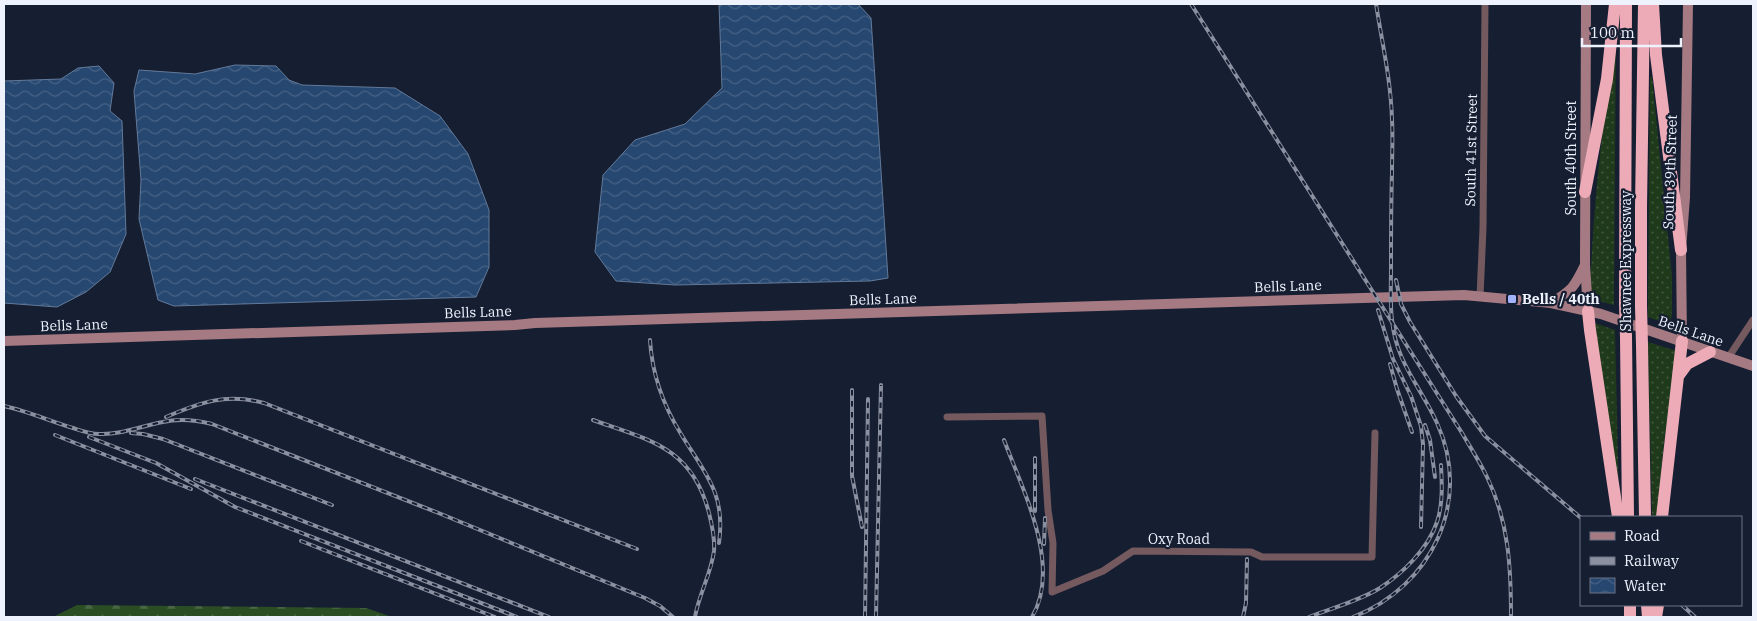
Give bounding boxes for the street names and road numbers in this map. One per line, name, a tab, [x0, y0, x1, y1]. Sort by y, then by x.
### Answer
street label: South 41st Street	[1461, 93, 1481, 207]
street label: South 40th Street	[1562, 101, 1580, 215]
street label: South 39th Street	[1659, 114, 1681, 230]
street label: Shawnee Expressway	[1617, 190, 1635, 331]
street label: Bells Lane	[1254, 276, 1322, 296]
street label: Bells Lane	[849, 289, 917, 309]
street label: Bells Lane	[444, 302, 512, 322]
street label: Bells Lane	[1656, 311, 1726, 351]
street label: Bells Lane	[40, 315, 108, 335]
street label: Oxy Road	[1148, 530, 1210, 548]

